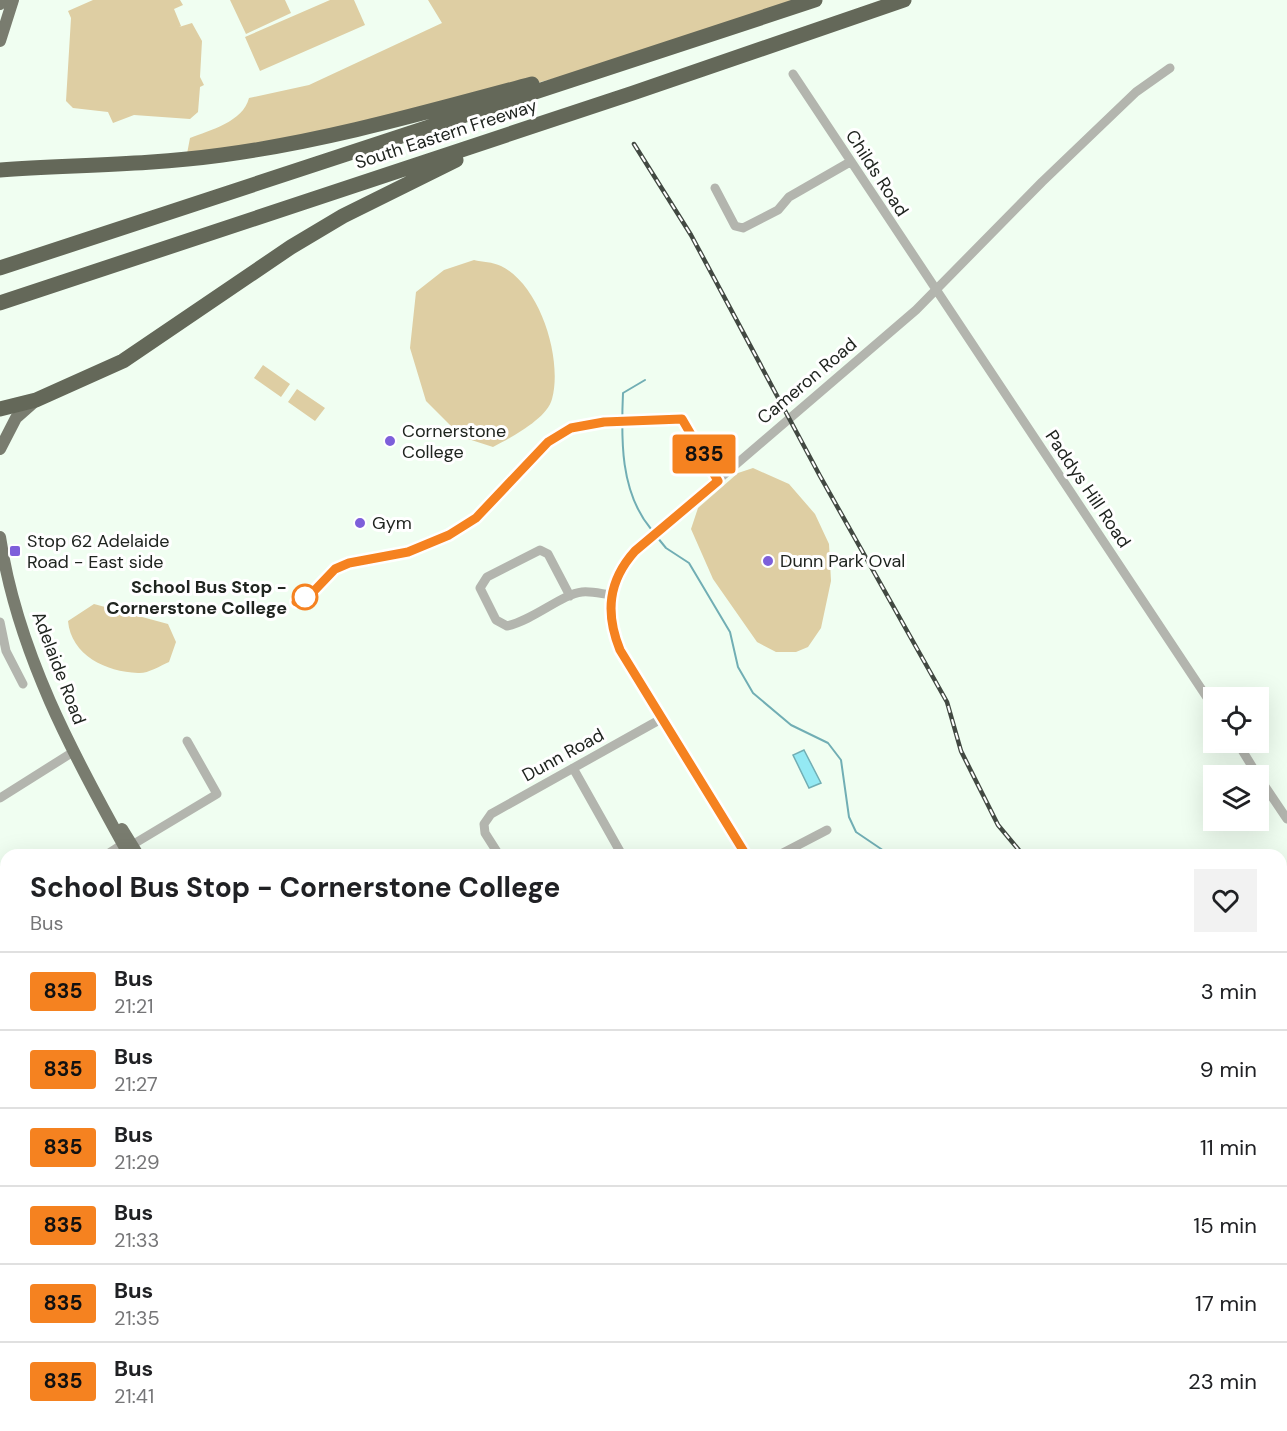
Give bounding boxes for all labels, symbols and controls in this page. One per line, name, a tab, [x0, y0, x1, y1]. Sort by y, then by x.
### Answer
street label: South Eastern Freeway	[352, 93, 540, 175]
street label: Childs Road	[840, 125, 914, 221]
street label: Cameron Road	[752, 332, 862, 430]
place label: Cornerstone College	[402, 419, 506, 464]
street label: Paddys Hill Road	[1040, 426, 1136, 552]
marker: Cornerstone College	[383, 434, 397, 448]
line badge: 835	[670, 434, 738, 474]
text: 835	[684, 440, 724, 468]
place label: Gym	[372, 511, 412, 535]
marker: Gym	[353, 516, 367, 530]
place label: Stop 62 Adelaide Road - East side	[27, 529, 170, 574]
marker: Stop 62 Adelaide Road - East side	[8, 544, 22, 558]
place label: Dunn Park Oval	[780, 549, 905, 573]
marker: Dunn Park Oval	[761, 554, 775, 568]
place label: School Bus Stop - Cornerstone College	[106, 575, 287, 620]
marker: School Bus Stop - Cornerstone College	[292, 584, 318, 610]
street label: Adelaide Road	[26, 608, 92, 728]
map controls	[1203, 687, 1269, 831]
button: locate	[1203, 687, 1269, 753]
street label: Dunn Road	[518, 723, 608, 787]
button: layers	[1203, 765, 1269, 831]
text: School Bus Stop - Cornerstone College	[30, 869, 560, 906]
button: heart	[1194, 869, 1257, 932]
text: Bus	[30, 910, 64, 936]
text: Bus	[114, 964, 153, 993]
text: 835	[43, 977, 83, 1005]
text: 3 min	[1201, 977, 1257, 1006]
text: 21:21	[114, 993, 154, 1019]
text: Bus	[114, 1042, 153, 1071]
text: 835	[43, 1055, 83, 1083]
text: 9 min	[1200, 1055, 1257, 1084]
text: 21:27	[114, 1071, 158, 1097]
text: Bus	[114, 1120, 153, 1149]
text: 835	[43, 1133, 83, 1161]
text: 11 min	[1200, 1133, 1257, 1162]
text: 21:29	[114, 1149, 160, 1175]
text: Bus	[114, 1198, 153, 1227]
text: 835	[43, 1211, 83, 1239]
text: 15 min	[1193, 1211, 1257, 1240]
text: 21:33	[114, 1227, 159, 1253]
text: Bus	[114, 1276, 153, 1305]
text: 835	[43, 1289, 83, 1317]
text: 17 min	[1195, 1289, 1257, 1318]
text: 21:35	[114, 1305, 160, 1331]
text: Bus	[114, 1354, 153, 1383]
text: 835	[43, 1367, 83, 1395]
text: 23 min	[1188, 1367, 1257, 1396]
text: 21:41	[114, 1383, 154, 1409]

